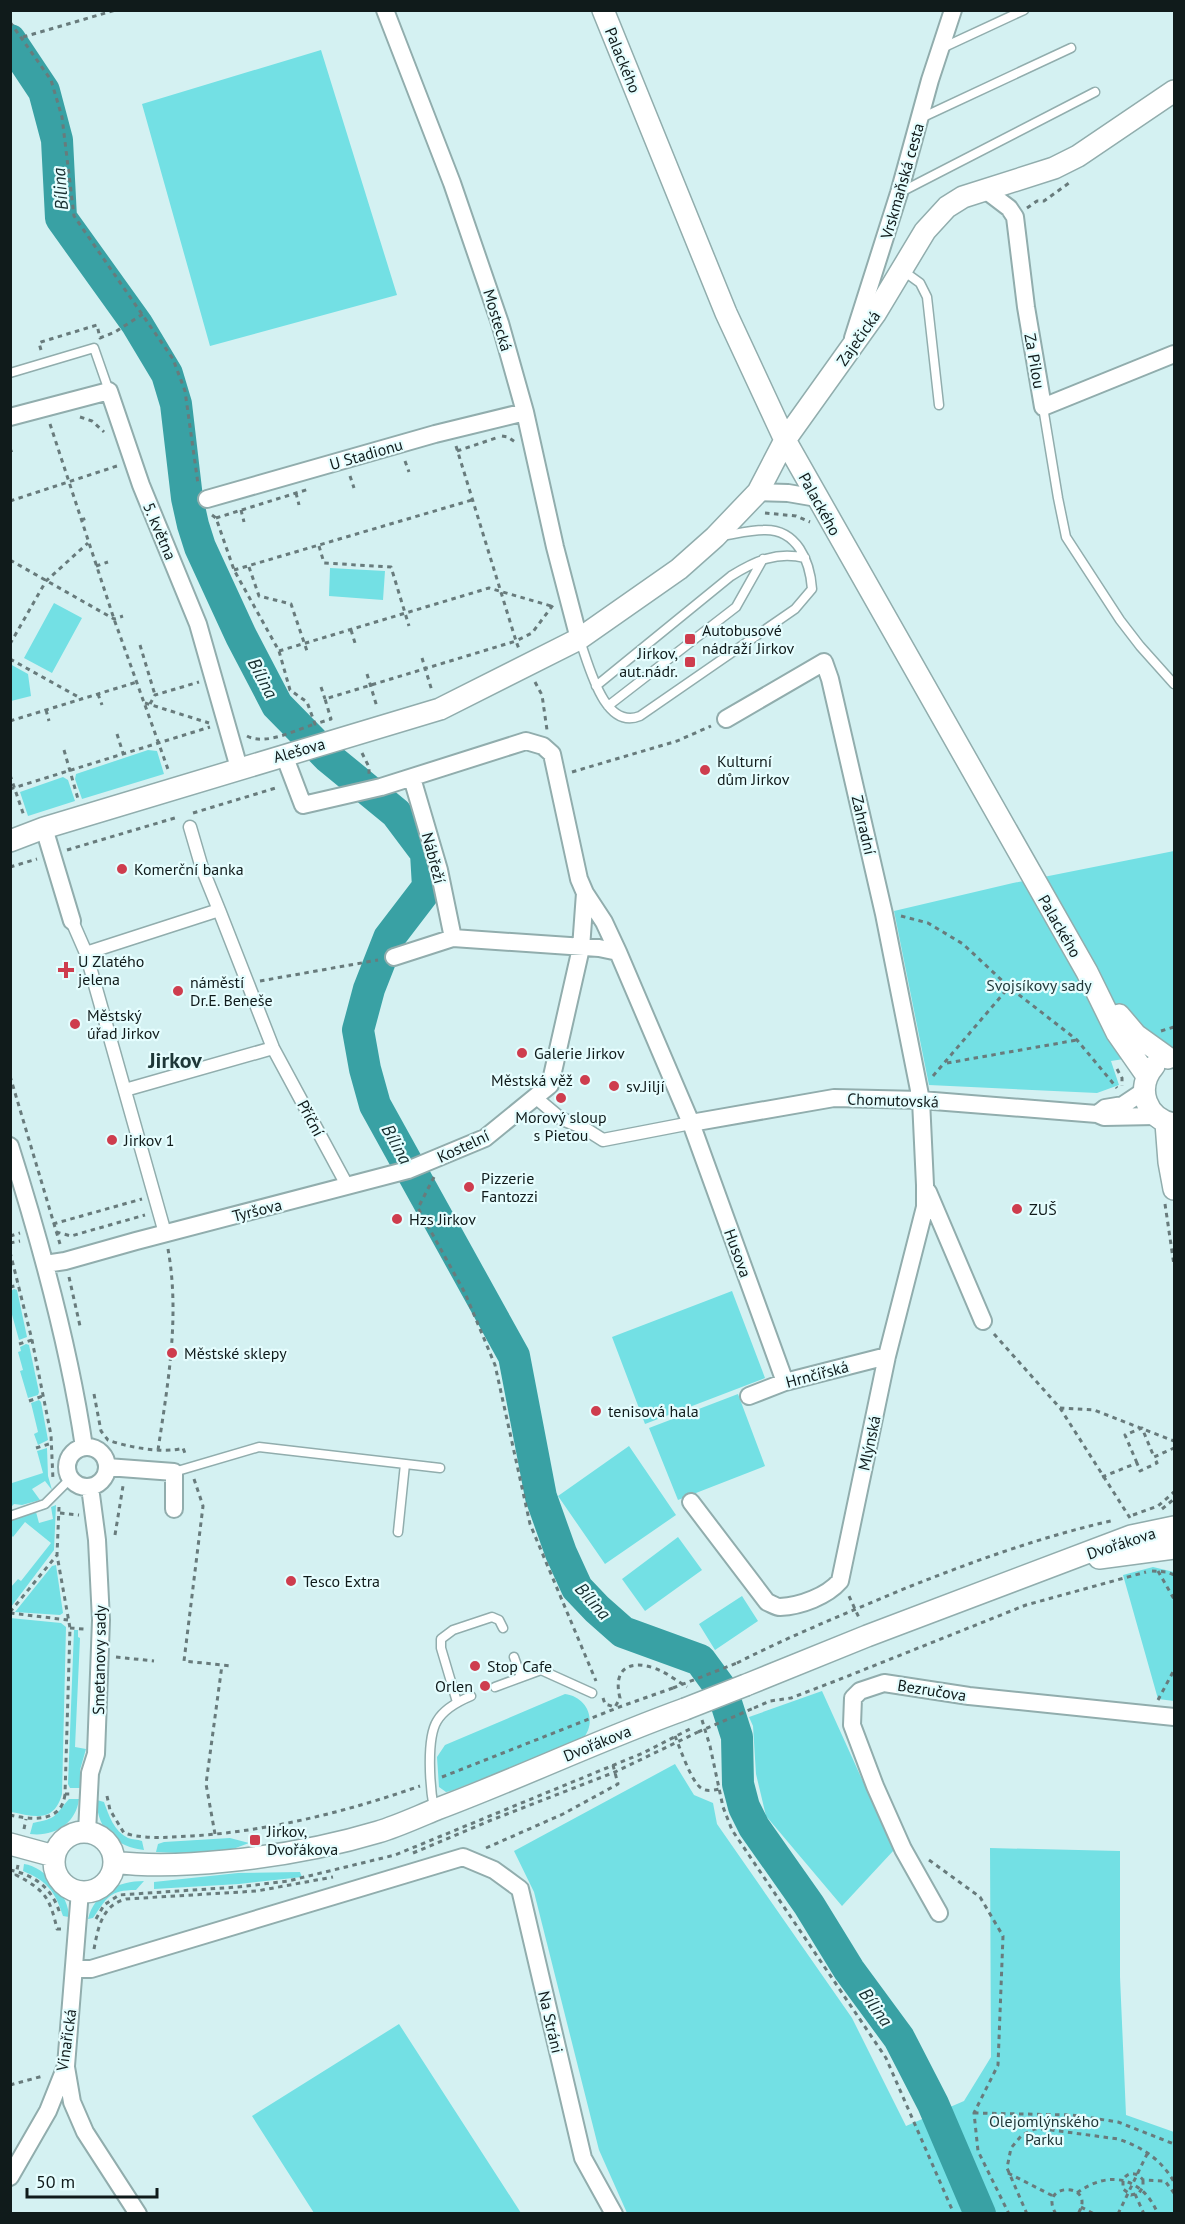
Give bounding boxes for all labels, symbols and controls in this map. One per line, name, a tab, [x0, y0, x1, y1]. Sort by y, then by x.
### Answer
street label: Palackého	[601, 24, 645, 96]
street label: Vrskmaňská cesta	[876, 121, 928, 242]
water label: Bílina	[47, 167, 73, 211]
street label: Mostecká	[479, 286, 517, 354]
street label: Zaječická	[832, 307, 884, 369]
street label: Za Pilou	[1020, 332, 1050, 390]
street label: U Stadionu	[327, 434, 405, 474]
street label: Palackého	[795, 469, 845, 539]
street label: 5. května	[139, 499, 181, 563]
place label: Autobusové nádraží Jirkov	[702, 620, 795, 658]
marker: Autobusové nádraží Jirkov	[683, 632, 697, 646]
place label: Jirkov, aut.nádr.	[619, 643, 678, 681]
water label: Bílina	[243, 654, 283, 702]
marker: Jirkov, aut.nádr.	[683, 655, 697, 669]
street label: Alešova	[271, 733, 327, 767]
place label: Kulturní dům Jirkov	[717, 751, 790, 789]
marker: Kulturní dům Jirkov	[698, 763, 712, 777]
street label: Zahradní	[847, 793, 881, 857]
street label: Nábřeží	[418, 830, 450, 886]
place label: Komerční banka	[134, 859, 244, 879]
marker: Komerční banka	[115, 862, 129, 876]
street label: Palackého	[1034, 891, 1086, 961]
place label: U Zlatého jelena	[78, 951, 144, 989]
marker: U Zlatého jelena	[59, 963, 73, 977]
place label: náměstí Dr.E. Beneše	[190, 972, 273, 1010]
park label: Svojsíkovy sady	[986, 975, 1092, 995]
marker: náměstí Dr.E. Beneše	[171, 984, 185, 998]
place label: Městský úřad Jirkov	[87, 1005, 160, 1043]
marker: Městský úřad Jirkov	[68, 1017, 82, 1031]
place label: Galerie Jirkov	[534, 1043, 625, 1063]
district label: Jirkov	[147, 1046, 202, 1074]
marker: Galerie Jirkov	[515, 1046, 529, 1060]
place label: Městská věž	[491, 1070, 573, 1090]
marker: Městská věž	[578, 1073, 592, 1087]
place label: sv.Jiljí	[626, 1076, 665, 1096]
marker: sv.Jiljí	[607, 1079, 621, 1093]
street label: Chomutovská	[847, 1088, 939, 1112]
marker: Morový sloup s Pietou	[554, 1091, 568, 1105]
street label: Příční	[293, 1096, 329, 1140]
place label: Morový sloup s Pietou	[515, 1107, 607, 1145]
water label: Bílina	[377, 1120, 417, 1168]
street label: Kostelní	[434, 1125, 492, 1167]
place label: Jirkov 1	[123, 1130, 174, 1150]
marker: Jirkov 1	[105, 1133, 119, 1147]
place label: Pizzerie Fantozzi	[481, 1168, 538, 1206]
marker: Pizzerie Fantozzi	[462, 1180, 476, 1194]
street label: Tyršova	[230, 1194, 284, 1226]
place label: ZUŠ	[1029, 1199, 1057, 1219]
marker: ZUŠ	[1010, 1202, 1024, 1216]
place label: Hzs Jirkov	[409, 1209, 476, 1229]
marker: Hzs Jirkov	[390, 1212, 404, 1226]
street label: Husova	[720, 1226, 756, 1280]
place label: Městské sklepy	[184, 1343, 287, 1363]
marker: Městské sklepy	[165, 1346, 179, 1360]
street label: Hrnčířská	[783, 1356, 851, 1392]
place label: tenisová hala	[608, 1401, 699, 1421]
marker: tenisová hala	[589, 1404, 603, 1418]
street label: Mlýnská	[853, 1414, 885, 1472]
street label: Dvořákova	[1084, 1522, 1158, 1564]
place label: Tesco Extra	[303, 1571, 380, 1591]
marker: Tesco Extra	[284, 1574, 298, 1588]
water label: Bílina	[570, 1578, 616, 1625]
street label: Smetanovy sady	[88, 1604, 110, 1715]
place label: Stop Cafe	[487, 1656, 552, 1676]
marker: Stop Cafe	[468, 1659, 482, 1673]
street label: Bezručova	[896, 1675, 968, 1705]
place label: Orlen	[435, 1676, 473, 1696]
marker: Orlen	[478, 1679, 492, 1693]
street label: Dvořákova	[560, 1720, 634, 1766]
place label: Jirkov, Dvořákova	[266, 1821, 338, 1859]
marker: Jirkov, Dvořákova	[248, 1833, 262, 1847]
water label: Bílina	[854, 1983, 898, 2031]
street label: Na Stráni	[534, 1989, 568, 2055]
street label: Vinařická	[52, 2008, 80, 2073]
park label: Olejomlýnského Parku	[989, 2111, 1099, 2149]
scale bar	[27, 2161, 158, 2199]
text: 50 m	[36, 2170, 75, 2193]

